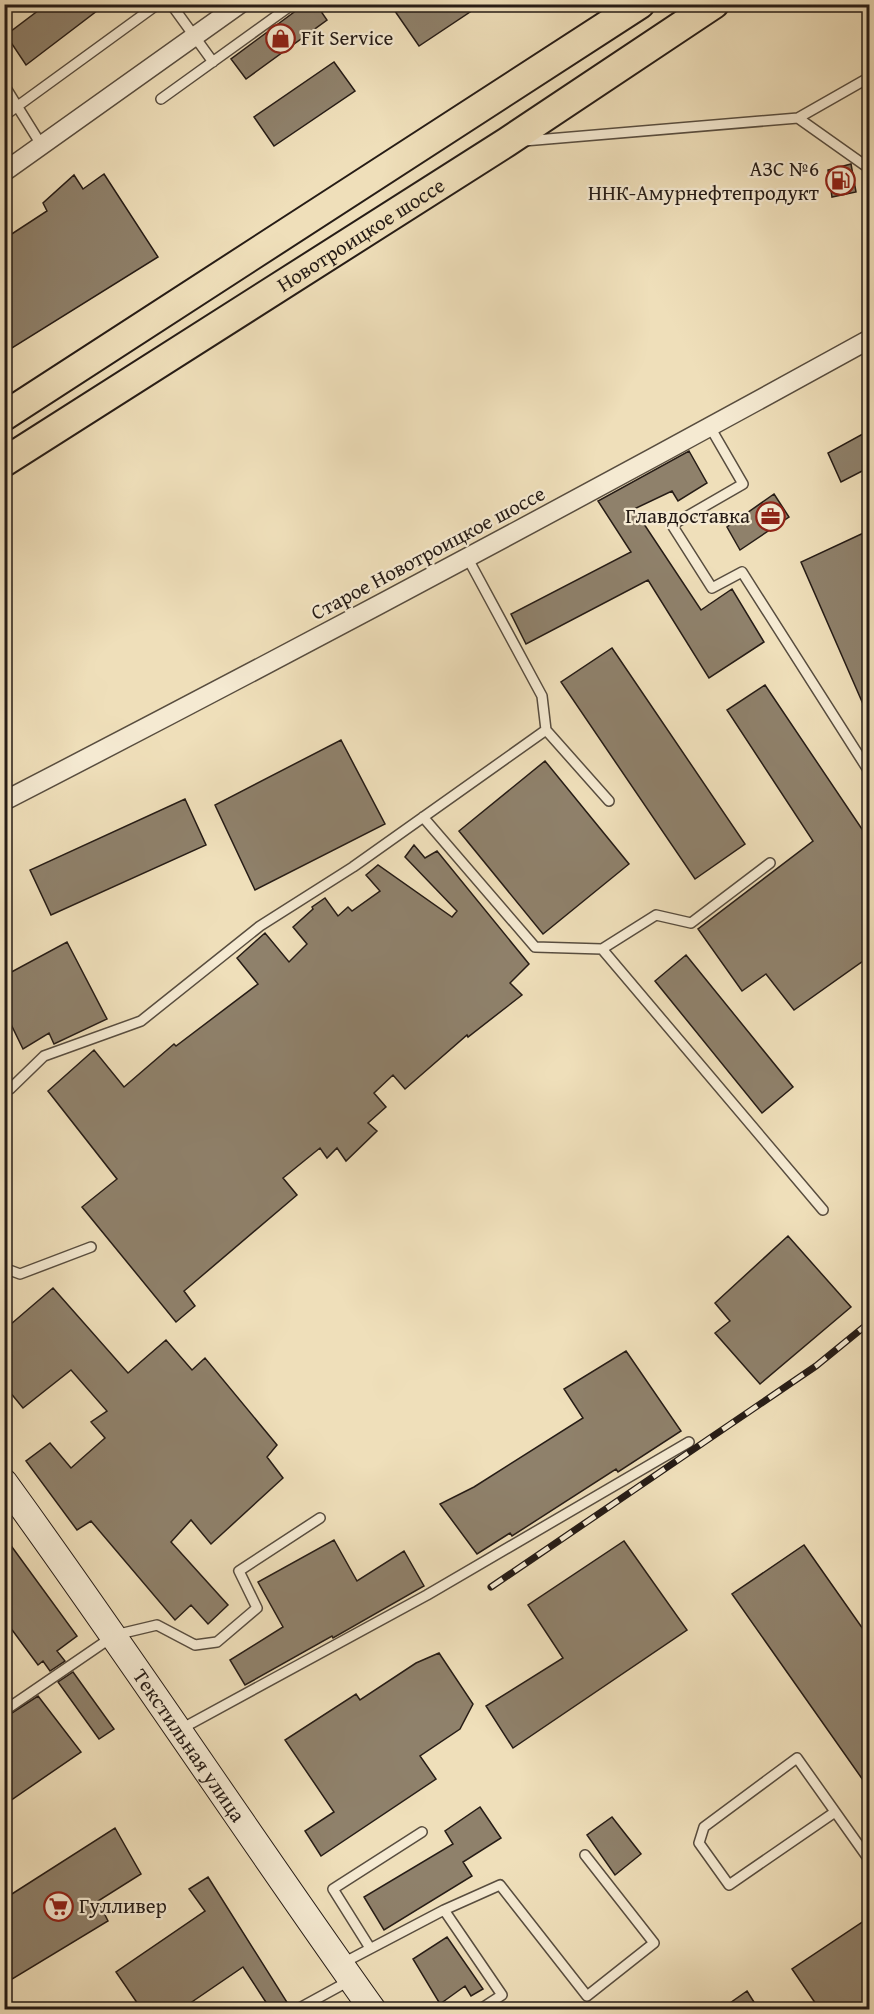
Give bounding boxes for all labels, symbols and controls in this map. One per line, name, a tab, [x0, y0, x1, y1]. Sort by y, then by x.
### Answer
shop icon: Fit Service	[264, 22, 296, 54]
place label: Fit Service	[301, 22, 394, 53]
place label: АЗС №6 ННК-Амурнефтепродукт	[588, 153, 819, 208]
fuel station icon: АЗС №6 ННК-Амурнефтепродукт	[824, 165, 856, 197]
street label: Новотроицкое шоссе	[271, 169, 451, 300]
street label: Старое Новотроицкое шоссе	[305, 477, 551, 628]
place label: Главдоставка	[625, 500, 750, 531]
office icon: Главдоставка	[755, 500, 787, 532]
street label: Текстильная улица	[126, 1662, 253, 1828]
supermarket icon: Гулливер	[42, 1890, 74, 1922]
place label: Гулливер	[79, 1890, 167, 1921]

